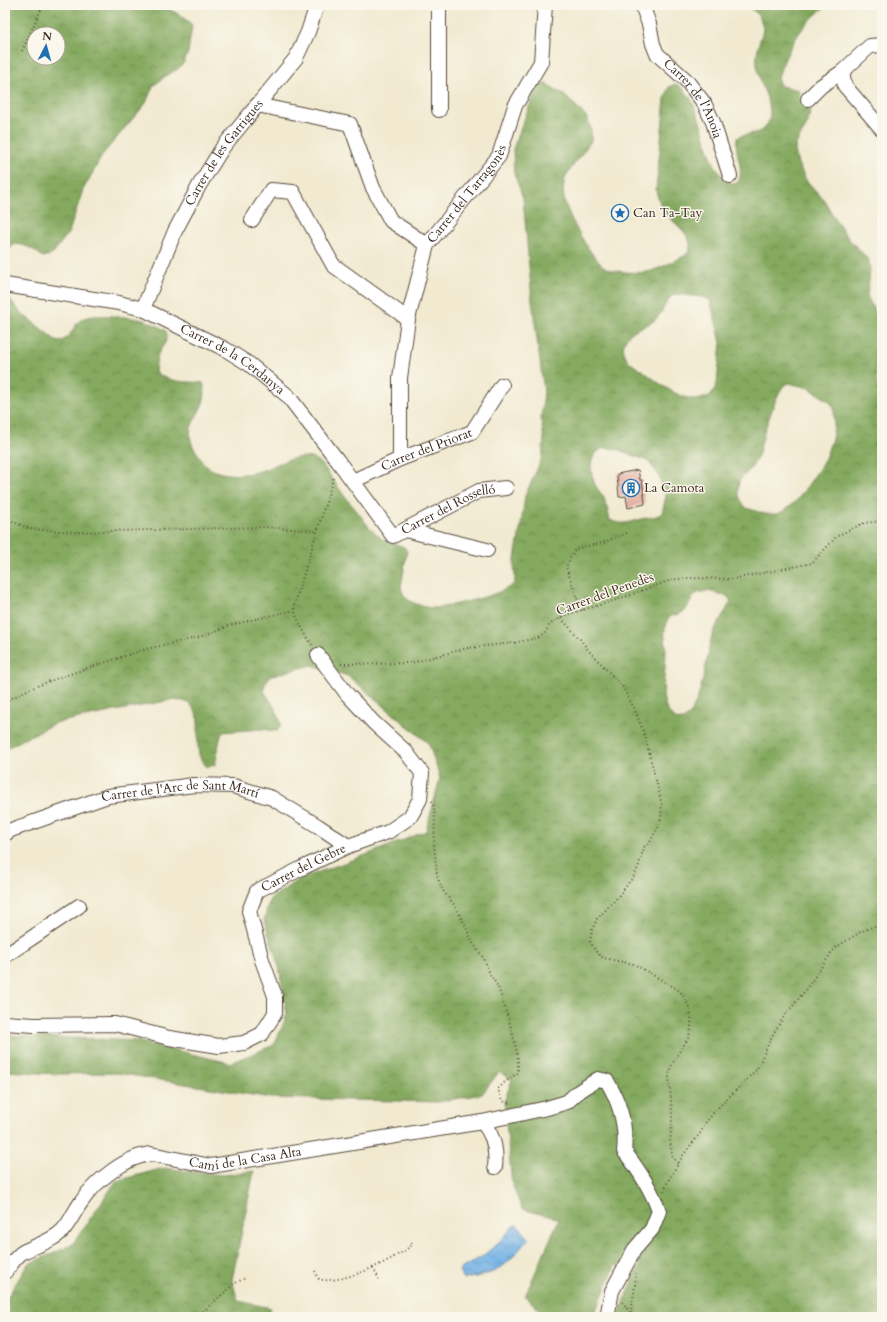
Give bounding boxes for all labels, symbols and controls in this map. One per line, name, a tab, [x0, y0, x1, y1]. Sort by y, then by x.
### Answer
north arrow	[26, 26, 66, 66]
text: N	[41, 29, 53, 45]
street label: Carrer de l'Anoia	[659, 55, 727, 141]
street label: Carrer de les Garrigues	[181, 96, 267, 209]
street label: Carrer del Tarragonès	[423, 143, 511, 247]
place icon: Can Ta-Tay	[610, 203, 630, 223]
place label: Can Ta-Tay	[633, 204, 703, 222]
street label: Carrer de la Cerdanya	[177, 319, 289, 399]
street label: Carrer del Priorat	[378, 424, 475, 476]
building icon: La Camota	[621, 478, 641, 498]
place label: La Camota	[644, 479, 705, 497]
street label: Carrer del Rosselló	[398, 480, 496, 539]
street label: Carrer del Penedès	[554, 568, 656, 620]
street label: Carrer de l'Arc de Sant Martí	[99, 776, 262, 807]
street label: Carrer del Gebre	[258, 839, 349, 896]
street label: Camí de la Casa Alta	[187, 1142, 303, 1176]

